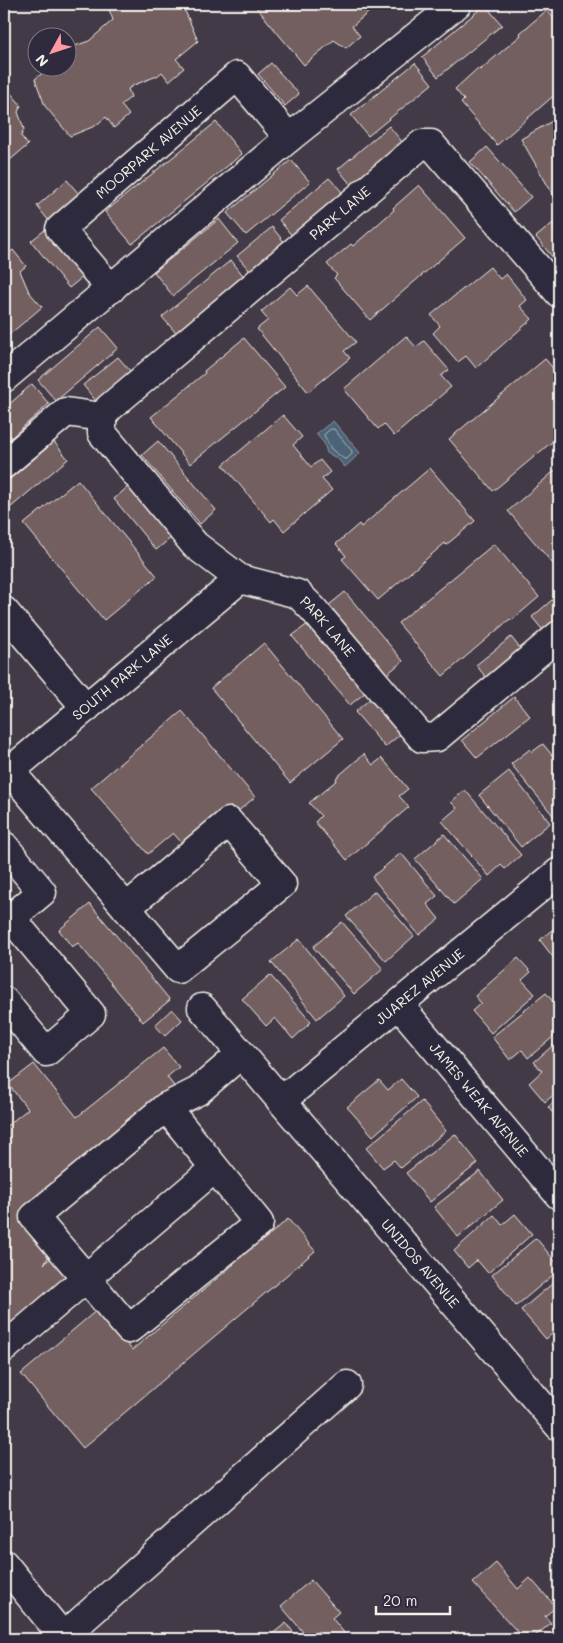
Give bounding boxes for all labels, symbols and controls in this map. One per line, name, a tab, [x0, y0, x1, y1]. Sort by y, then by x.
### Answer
north arrow	[28, 28, 78, 78]
text: N	[31, 50, 52, 71]
street label: MOORPARK AVENUE	[92, 101, 205, 203]
street label: PARK LANE	[305, 181, 374, 244]
street label: PARK LANE	[296, 592, 359, 661]
street label: SOUTH PARK LANE	[68, 630, 176, 724]
street label: JUAREZ AVENUE	[371, 944, 468, 1028]
street label: JAMES WEAK AVENUE	[426, 1038, 533, 1161]
street label: UNIDOS AVENUE	[377, 1215, 464, 1312]
scale bar	[376, 1583, 449, 1615]
text: 20 m	[383, 1590, 417, 1610]

